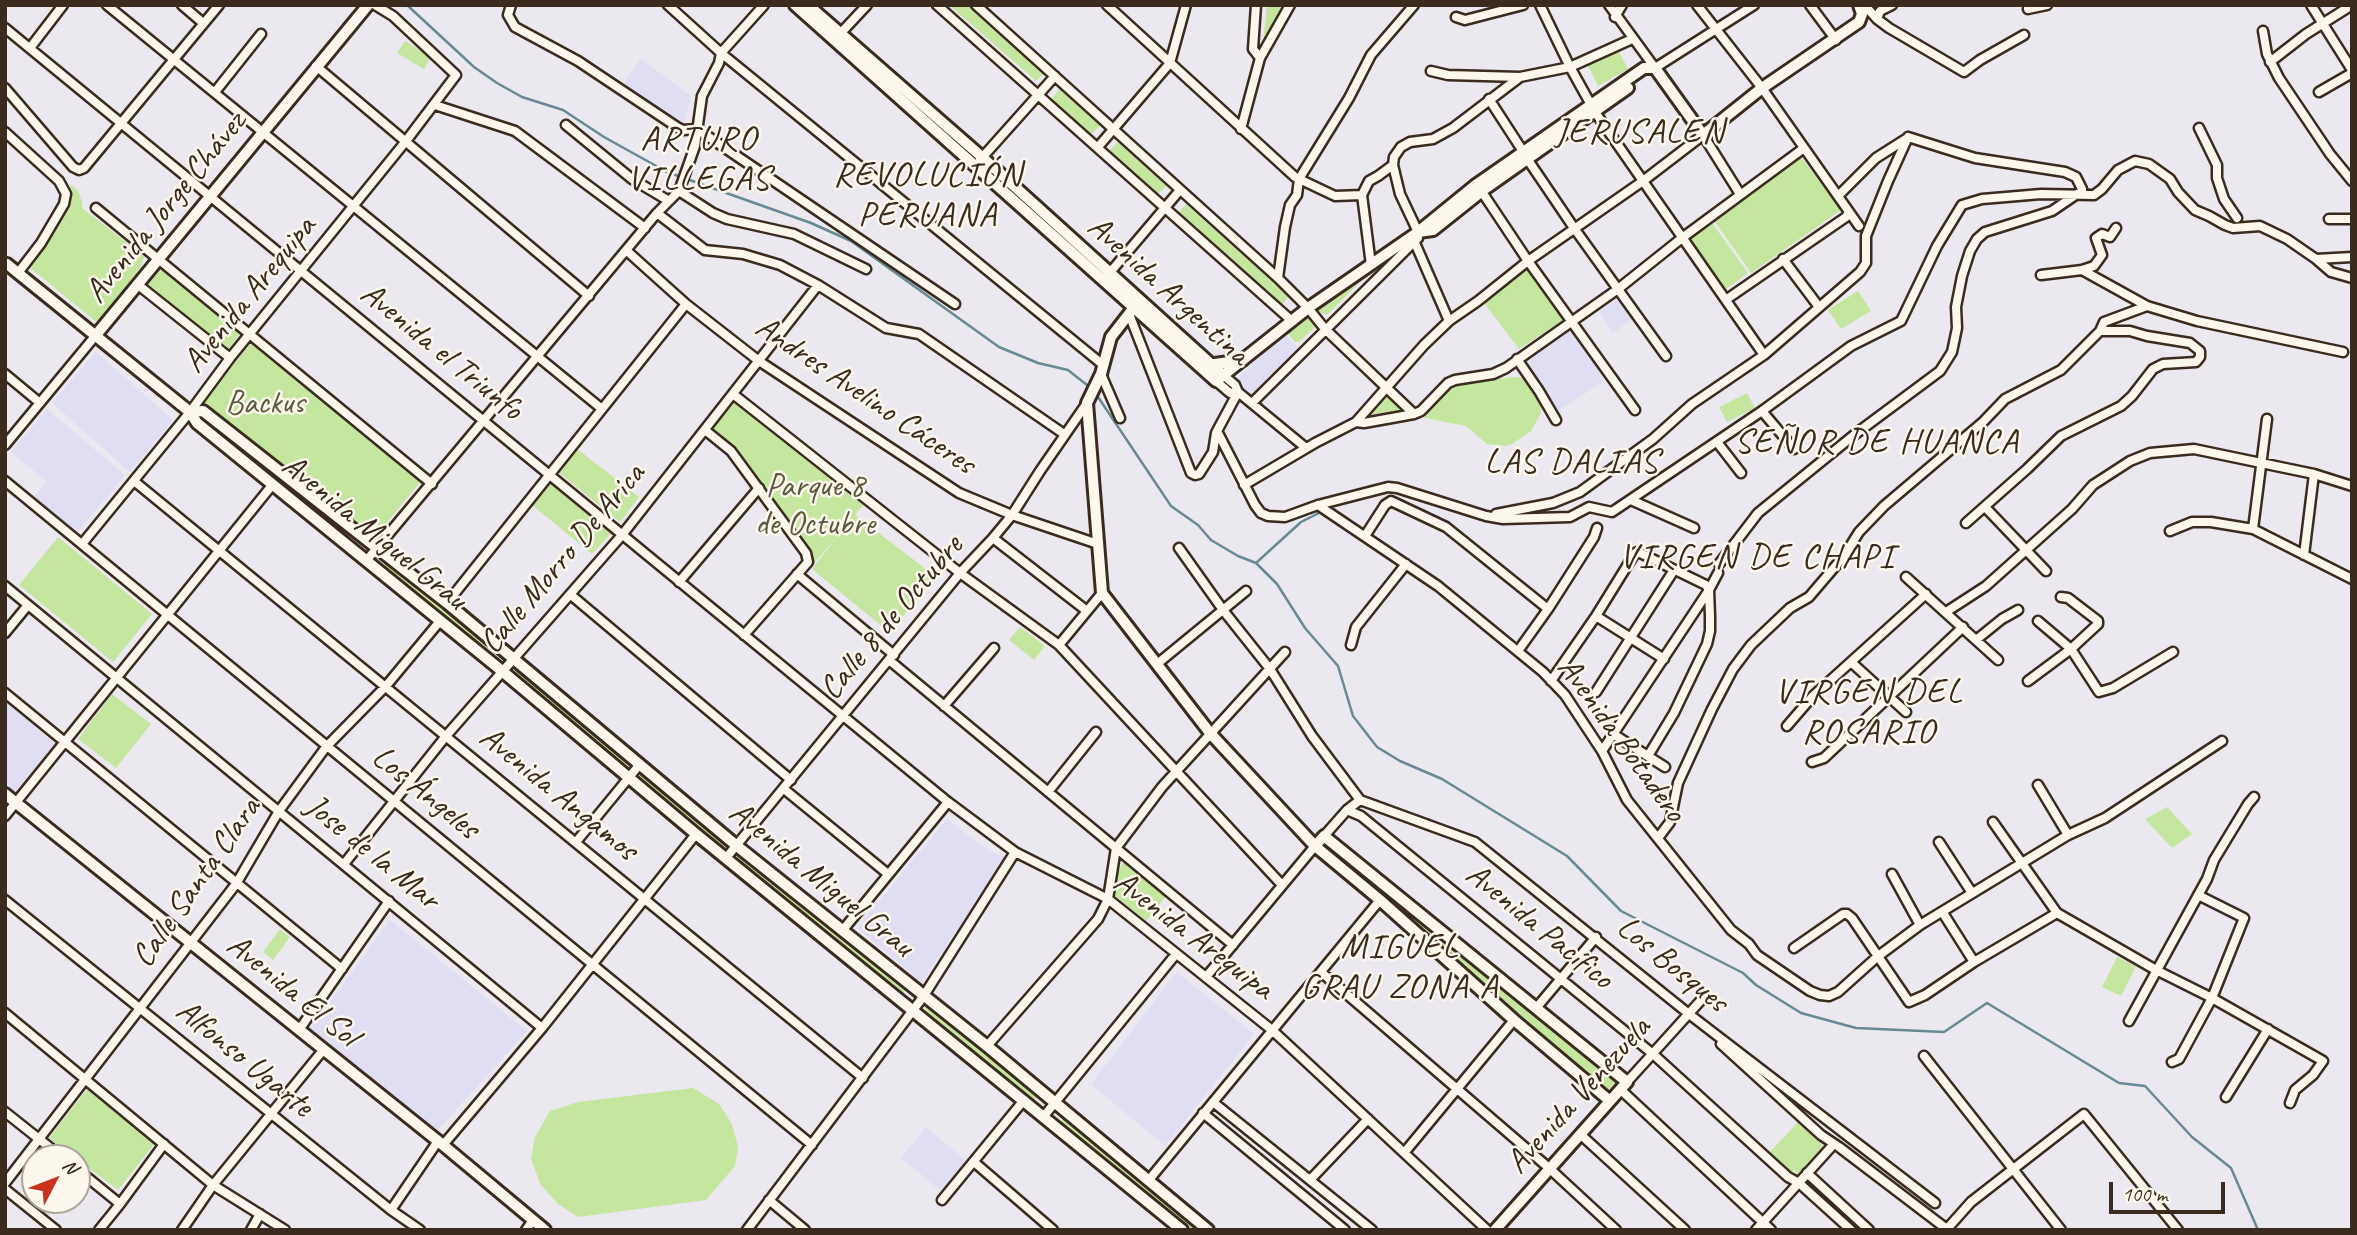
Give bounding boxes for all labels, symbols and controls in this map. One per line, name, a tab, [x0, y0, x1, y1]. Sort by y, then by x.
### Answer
street label: Avenida Jorge Chávez	[77, 104, 255, 312]
district label: JERUSALEN	[1558, 112, 1722, 154]
district label: ARTURO VILLEGAS	[628, 119, 770, 201]
district label: REVOLUCIÓN PERUANA	[835, 155, 1021, 237]
street label: Avenida Argentina	[1079, 208, 1257, 374]
street label: Avenida Arequipa	[175, 209, 325, 381]
street label: Avenida el Triunfo	[352, 275, 530, 429]
street label: Andres Avelino Cáceres	[748, 308, 982, 484]
park label: Backus	[226, 384, 304, 424]
district label: SEÑOR DE HUANCA	[1737, 422, 2017, 464]
district label: LAS DALIAS	[1485, 442, 1659, 484]
street label: Avenida Miguel Grau	[274, 446, 474, 620]
street label: Calle Morro De Arica	[472, 456, 654, 662]
park label: Parque 8 de Octubre	[755, 467, 875, 545]
street label: Calle 8 de Octubre	[812, 528, 972, 708]
district label: VIRGEN DE CHAPI	[1621, 537, 1893, 579]
street label: Avenida Botadero	[1548, 650, 1694, 830]
district label: VIRGEN DEL ROSARIO	[1776, 672, 1962, 754]
street label: Avenida Angamos	[471, 718, 645, 870]
street label: Los Ángeles	[363, 738, 487, 848]
street label: Jose de la Mar	[297, 787, 447, 919]
street label: Calle Santa Clara	[124, 791, 270, 975]
street label: Avenida Miguel Grau	[721, 793, 921, 967]
street label: Avenida Pacífico	[1457, 855, 1621, 999]
street label: Avenida Arequipa	[1105, 863, 1281, 1009]
street label: Los Bosques	[1608, 908, 1736, 1022]
street label: Avenida El Sol	[218, 926, 366, 1056]
district label: MIGUEL GRAU ZONA A	[1303, 927, 1497, 1009]
street label: Alfonso Ugarte	[167, 992, 321, 1126]
street label: Avenida Venezuela	[1498, 1009, 1660, 1183]
north arrow	[21, 1144, 91, 1214]
text: N	[57, 1154, 83, 1179]
scale bar	[2112, 1168, 2228, 1212]
text: 100 m	[2122, 1181, 2167, 1207]

